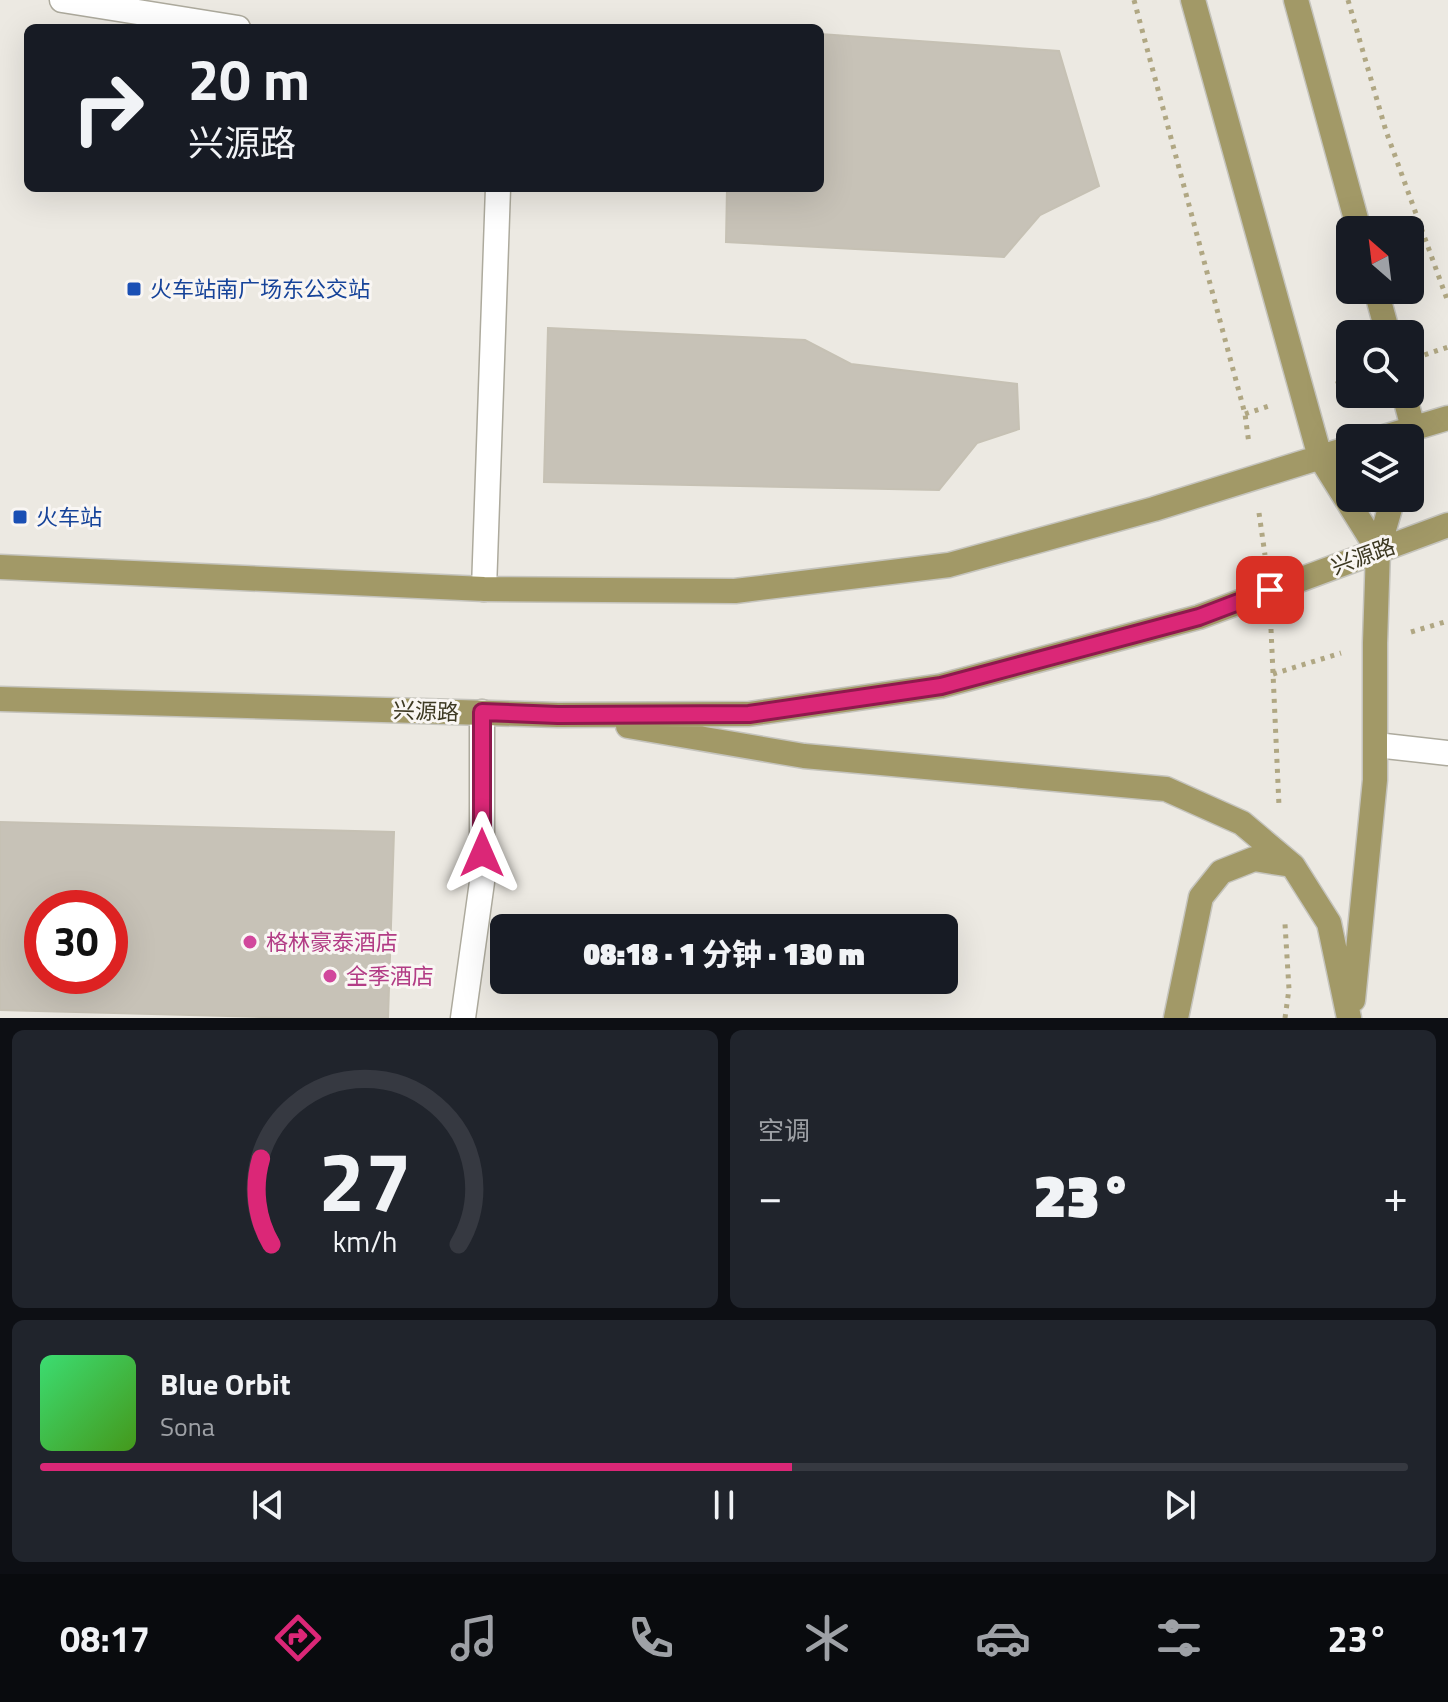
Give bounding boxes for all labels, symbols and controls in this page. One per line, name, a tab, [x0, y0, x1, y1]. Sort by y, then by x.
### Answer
text: 20 m	[188, 37, 310, 122]
icon: right	[56, 56, 160, 160]
text: 兴源路	[188, 115, 296, 170]
north arrow	[1336, 216, 1424, 304]
map controls	[1336, 216, 1424, 512]
place label: 火车站南广场东公交站	[150, 272, 370, 306]
marker: 火车站南广场东公交站	[125, 280, 143, 298]
button: search	[1336, 320, 1424, 408]
button: layers	[1336, 424, 1424, 512]
place label: 火车站	[36, 500, 102, 534]
marker: 火车站	[11, 508, 29, 526]
street label: 兴源路	[1326, 529, 1400, 583]
pin	[1236, 556, 1304, 624]
icon: arrive	[1248, 568, 1292, 612]
street label: 兴源路	[392, 693, 460, 729]
position arrow	[440, 811, 524, 895]
speed limit sign: 30	[24, 890, 128, 994]
place label: 格林豪泰酒店	[266, 925, 398, 959]
text: 08:18 · 1 分钟 · 130 m	[583, 931, 865, 977]
marker: 格林豪泰酒店	[241, 933, 259, 951]
place label: 全季酒店	[346, 959, 434, 993]
marker: 全季酒店	[321, 967, 339, 985]
text: 空调	[758, 1111, 810, 1150]
text: 27	[318, 1117, 412, 1243]
text: 23°	[1034, 1149, 1133, 1240]
text: −	[758, 1162, 783, 1229]
text: +	[1383, 1162, 1408, 1229]
text: km/h	[333, 1220, 397, 1263]
text: Blue Orbit	[160, 1361, 291, 1407]
text: Sona	[160, 1407, 215, 1446]
icon: previous	[246, 1483, 290, 1527]
icon: pause	[702, 1483, 746, 1527]
icon: next	[1158, 1483, 1202, 1527]
icon: directions	[270, 1610, 326, 1666]
icon: music	[446, 1610, 502, 1666]
icon: phone	[623, 1610, 679, 1666]
icon: climate	[799, 1610, 855, 1666]
icon: car	[975, 1610, 1031, 1666]
icon: filters	[1151, 1610, 1207, 1666]
text: 08:17	[60, 1611, 150, 1666]
text: 23°	[1327, 1611, 1388, 1666]

